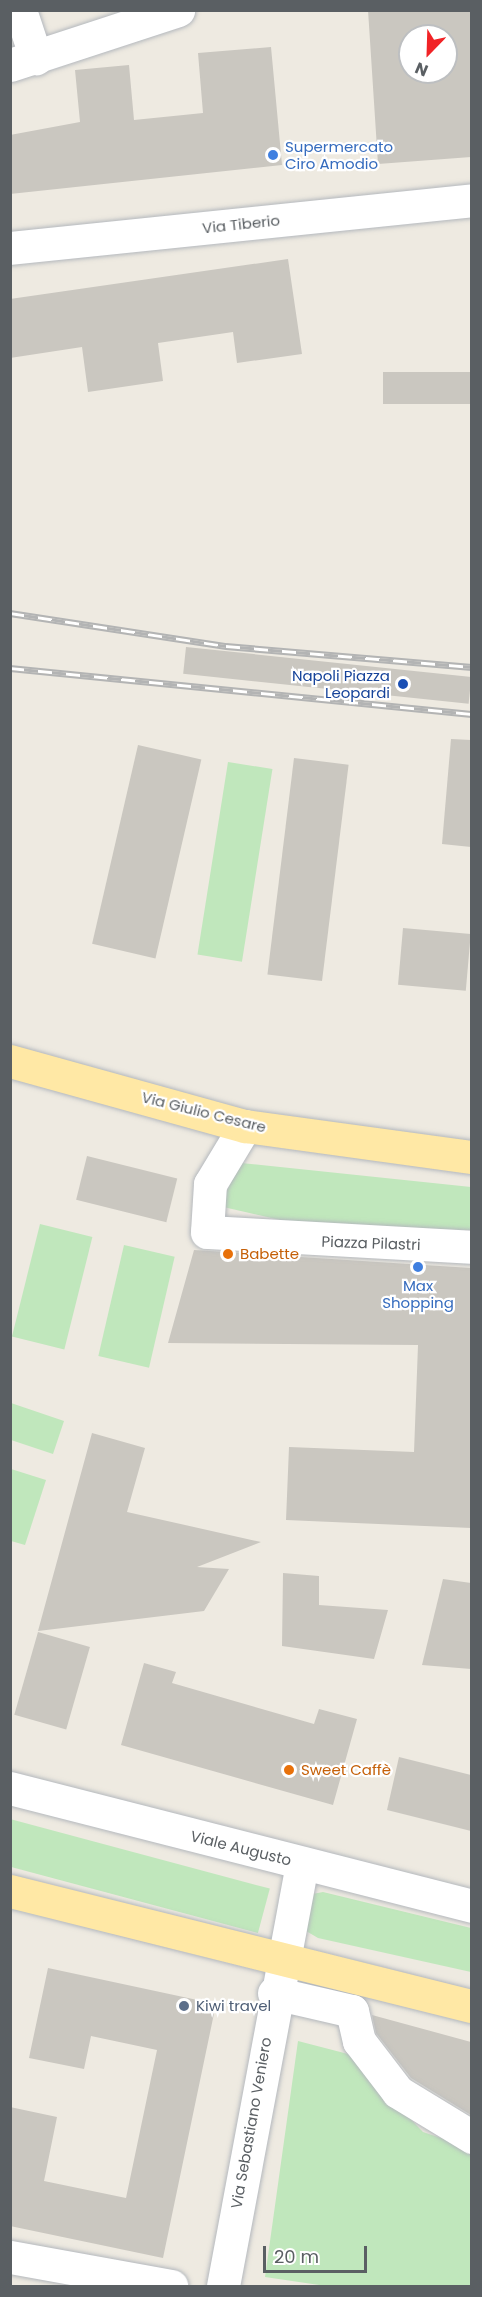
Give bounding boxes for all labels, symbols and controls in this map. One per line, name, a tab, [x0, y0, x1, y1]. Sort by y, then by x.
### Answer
north arrow	[398, 24, 458, 84]
text: N	[412, 56, 432, 82]
place label: Supermercato Ciro Amodio	[285, 137, 393, 172]
marker: Supermercato Ciro Amodio	[266, 148, 280, 162]
street label: Via Tiberio	[201, 211, 281, 237]
place label: Napoli Piazza Leopardi	[292, 666, 390, 701]
marker: Napoli Piazza Leopardi	[394, 675, 412, 693]
street label: Via Giulio Cesare	[140, 1088, 268, 1136]
street label: Piazza Pilastri	[321, 1232, 421, 1254]
place label: Babette	[240, 1245, 299, 1263]
marker: Babette	[221, 1247, 235, 1261]
marker: Max Shopping	[411, 1260, 425, 1274]
place label: Max Shopping	[382, 1276, 454, 1311]
place label: Sweet Caffè	[301, 1761, 391, 1779]
marker: Sweet Caffè	[282, 1763, 296, 1777]
street label: Viale Augusto	[189, 1827, 293, 1869]
place label: Kiwi travel	[196, 1997, 271, 2015]
marker: Kiwi travel	[177, 1999, 191, 2013]
street label: Via Sebastiano Veniero	[227, 2036, 275, 2210]
scale bar	[266, 2234, 370, 2272]
text: 20 m	[274, 2244, 319, 2269]

